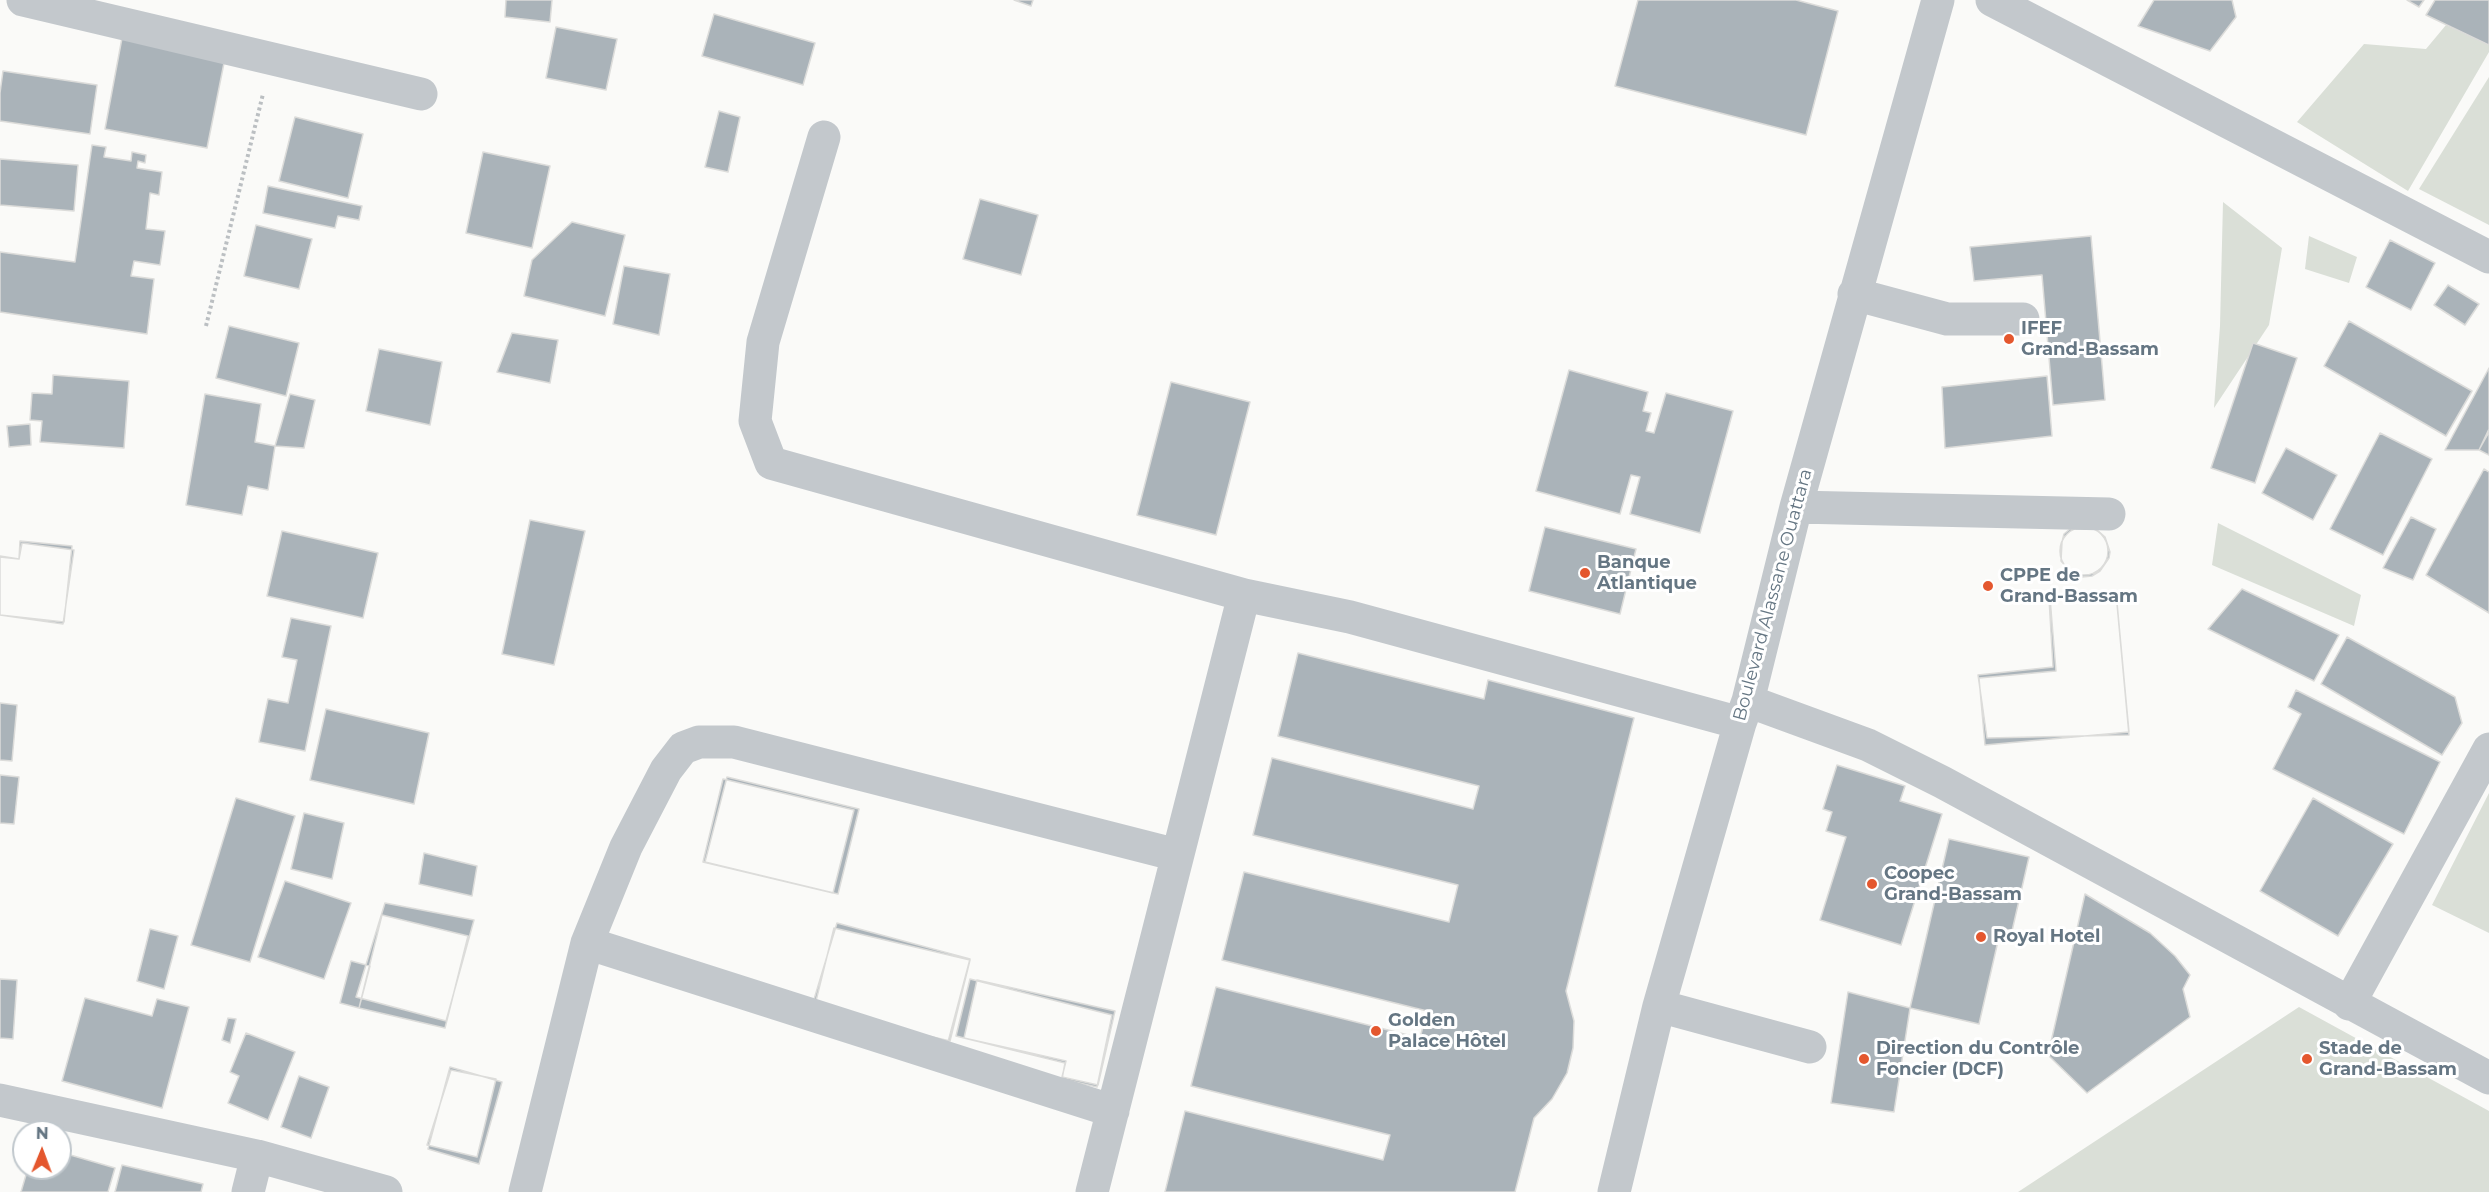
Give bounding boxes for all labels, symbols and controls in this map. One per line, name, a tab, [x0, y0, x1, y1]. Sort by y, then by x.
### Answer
place label: IFEF Grand-Bassam	[2021, 318, 2159, 360]
marker: IFEF Grand-Bassam	[2002, 332, 2016, 346]
street label: Boulevard Alassane Ouattara	[1729, 466, 1817, 724]
place label: Banque Atlantique	[1597, 552, 1697, 594]
place label: CPPE de Grand-Bassam	[2000, 565, 2138, 608]
marker: Banque Atlantique	[1578, 566, 1592, 580]
marker: CPPE de Grand-Bassam	[1981, 579, 1995, 593]
place label: Coopec Grand-Bassam	[1884, 863, 2022, 906]
marker: Coopec Grand-Bassam	[1865, 877, 1879, 891]
place label: Royal Hotel	[1993, 926, 2100, 948]
marker: Royal Hotel	[1974, 930, 1988, 944]
place label: Golden Palace Hôtel	[1388, 1010, 1506, 1052]
marker: Golden Palace Hôtel	[1369, 1024, 1383, 1038]
place label: Direction du Contrôle Foncier (DCF)	[1876, 1038, 2079, 1080]
place label: Stade de Grand-Bassam	[2319, 1038, 2457, 1080]
marker: Direction du Contrôle Foncier (DCF)	[1857, 1052, 1871, 1066]
marker: Stade de Grand-Bassam	[2300, 1052, 2314, 1066]
north arrow	[12, 1120, 72, 1180]
text: N	[36, 1124, 49, 1143]

